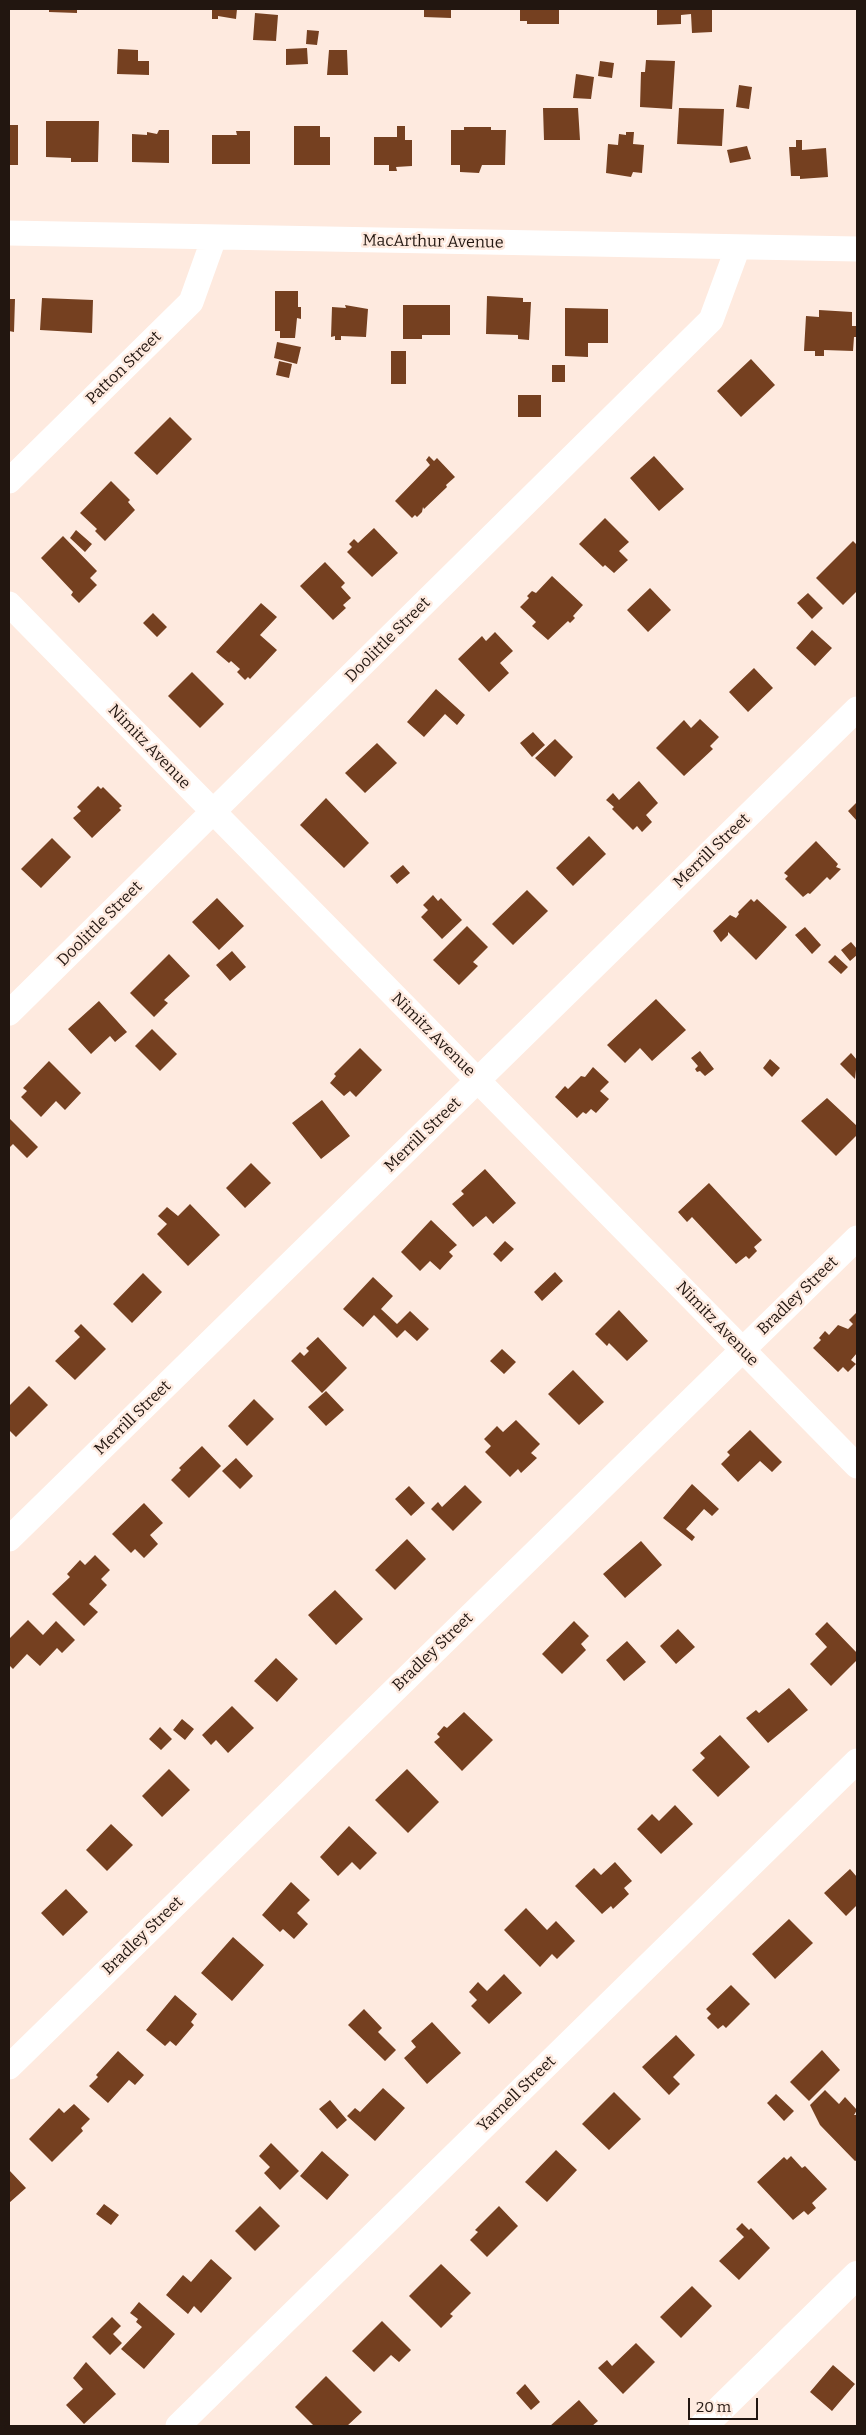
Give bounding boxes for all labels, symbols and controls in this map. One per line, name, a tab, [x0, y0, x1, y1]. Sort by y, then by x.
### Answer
street label: MacArthur Avenue	[362, 231, 504, 253]
street label: Patton Street	[82, 327, 166, 409]
street label: Doolittle Street	[342, 594, 434, 686]
street label: Nimitz Avenue	[104, 701, 194, 793]
street label: Merrill Street	[670, 810, 754, 892]
street label: Doolittle Street	[54, 878, 146, 970]
street label: Nimitz Avenue	[387, 989, 479, 1081]
street label: Merrill Street	[381, 1094, 465, 1176]
street label: Bradley Street	[754, 1253, 842, 1339]
street label: Nimitz Avenue	[672, 1278, 762, 1370]
street label: Merrill Street	[91, 1377, 175, 1459]
street label: Bradley Street	[389, 1609, 477, 1695]
street label: Bradley Street	[99, 1893, 187, 1979]
street label: Yarnell Street	[474, 2052, 560, 2136]
scale bar	[691, 2388, 761, 2420]
text: 20 m	[696, 2398, 731, 2416]

